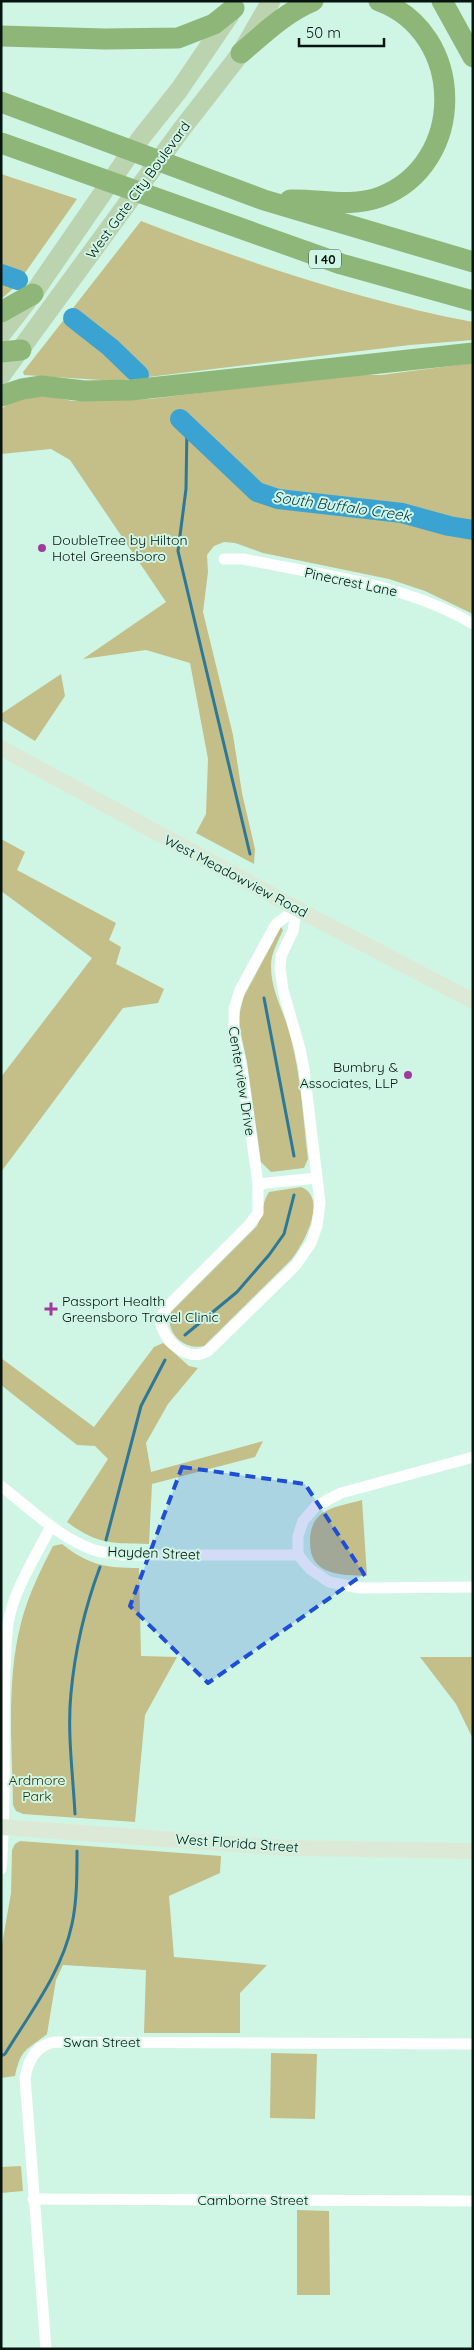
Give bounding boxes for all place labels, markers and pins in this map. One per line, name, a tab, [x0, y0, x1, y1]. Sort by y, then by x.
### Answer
place label: DoubleTree by Hilton Hotel Greensboro	[52, 531, 188, 565]
marker: DoubleTree by Hilton Hotel Greensboro	[36, 542, 48, 554]
place label: Bumbry & Associates, LLP	[300, 1058, 398, 1092]
marker: Bumbry & Associates, LLP	[402, 1069, 414, 1081]
place label: Passport Health Greensboro Travel Clinic	[62, 1292, 219, 1326]
marker: Passport Health Greensboro Travel Clinic	[44, 1302, 58, 1316]

